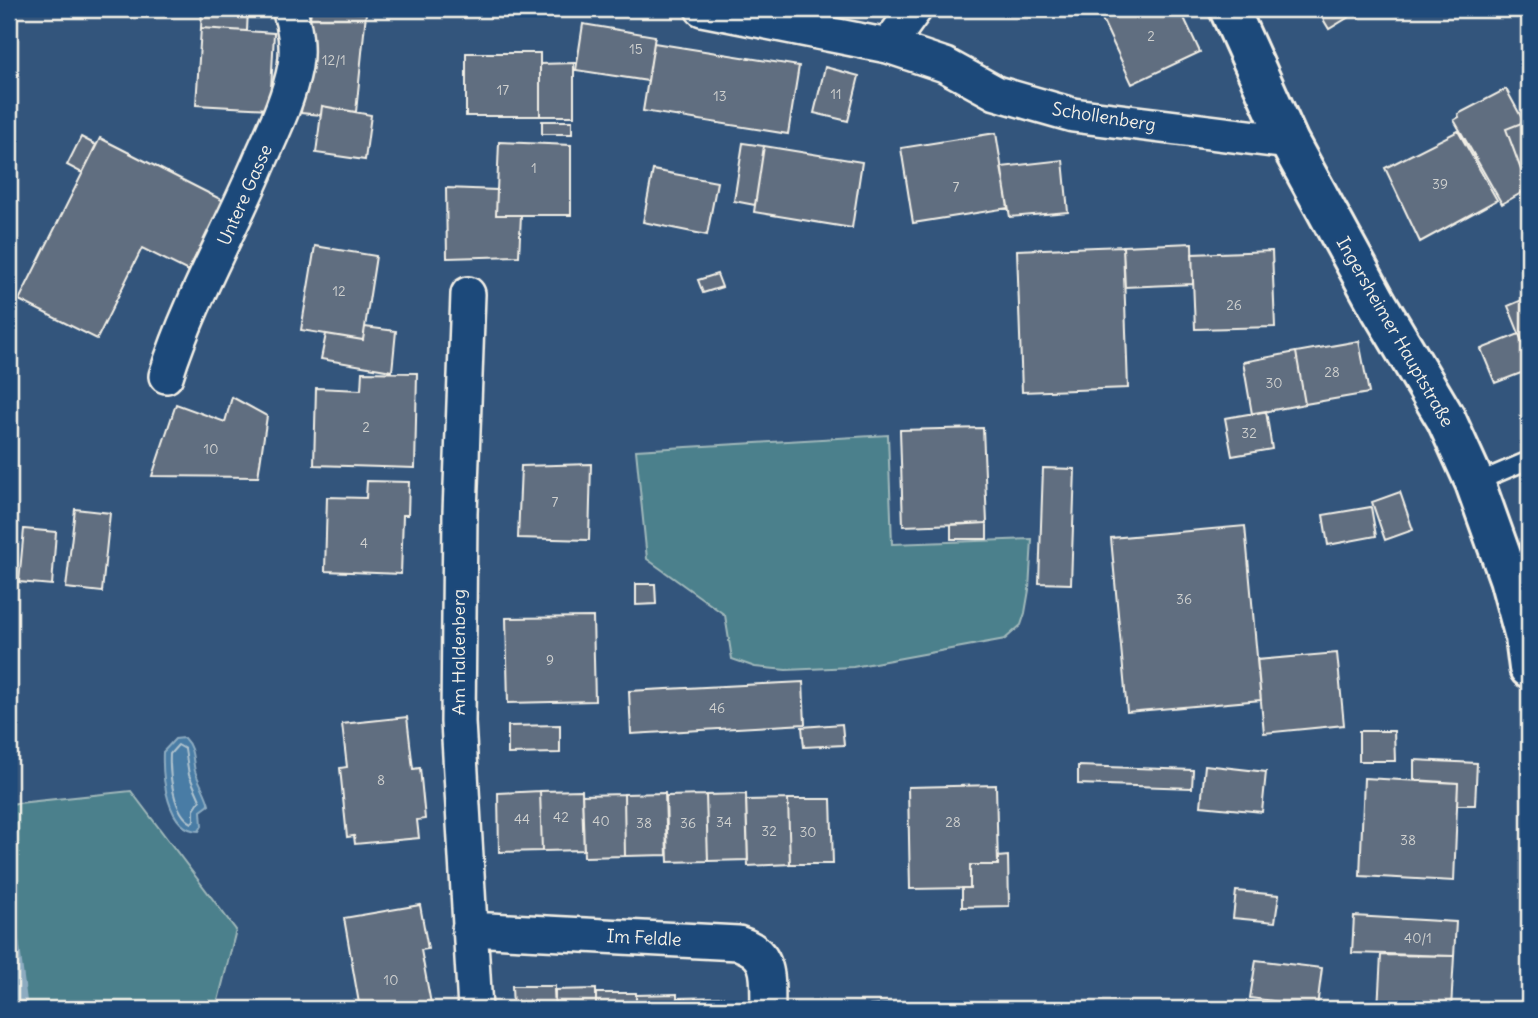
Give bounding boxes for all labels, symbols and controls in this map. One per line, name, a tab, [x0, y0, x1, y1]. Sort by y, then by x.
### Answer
house number: 2	[1147, 27, 1155, 45]
house number: 15	[629, 40, 643, 58]
house number: 12/1	[322, 51, 346, 69]
house number: 17	[497, 81, 509, 99]
house number: 11	[830, 85, 842, 103]
house number: 13	[713, 87, 727, 105]
street label: Schollenberg	[1051, 97, 1158, 136]
street label: Untere Gasse	[212, 141, 277, 249]
house number: 1	[531, 159, 537, 177]
house number: 39	[1432, 175, 1448, 193]
house number: 7	[953, 178, 960, 196]
street label: Ingersheimer Hauptstraße	[1332, 233, 1459, 431]
house number: 12	[332, 282, 346, 300]
house number: 26	[1226, 296, 1242, 314]
house number: 28	[1324, 363, 1340, 381]
house number: 30	[1265, 374, 1283, 392]
house number: 2	[362, 418, 370, 436]
house number: 32	[1241, 424, 1257, 442]
house number: 10	[204, 440, 218, 458]
house number: 7	[552, 493, 559, 511]
house number: 4	[360, 534, 368, 552]
street label: Am Haldenberg	[447, 589, 470, 715]
house number: 36	[1176, 590, 1192, 608]
house number: 9	[546, 651, 554, 669]
house number: 46	[709, 699, 725, 717]
house number: 8	[377, 771, 385, 789]
house number: 42	[553, 808, 569, 826]
house number: 44	[514, 810, 530, 828]
house number: 40	[592, 812, 610, 830]
house number: 34	[716, 813, 732, 831]
house number: 28	[945, 813, 961, 831]
house number: 38	[636, 814, 652, 832]
house number: 36	[680, 814, 696, 832]
house number: 32	[761, 822, 777, 840]
house number: 30	[799, 823, 817, 841]
house number: 38	[1400, 831, 1416, 849]
street label: Im Feldle	[606, 924, 682, 951]
house number: 40/1	[1404, 929, 1432, 947]
house number: 10	[384, 971, 398, 989]

